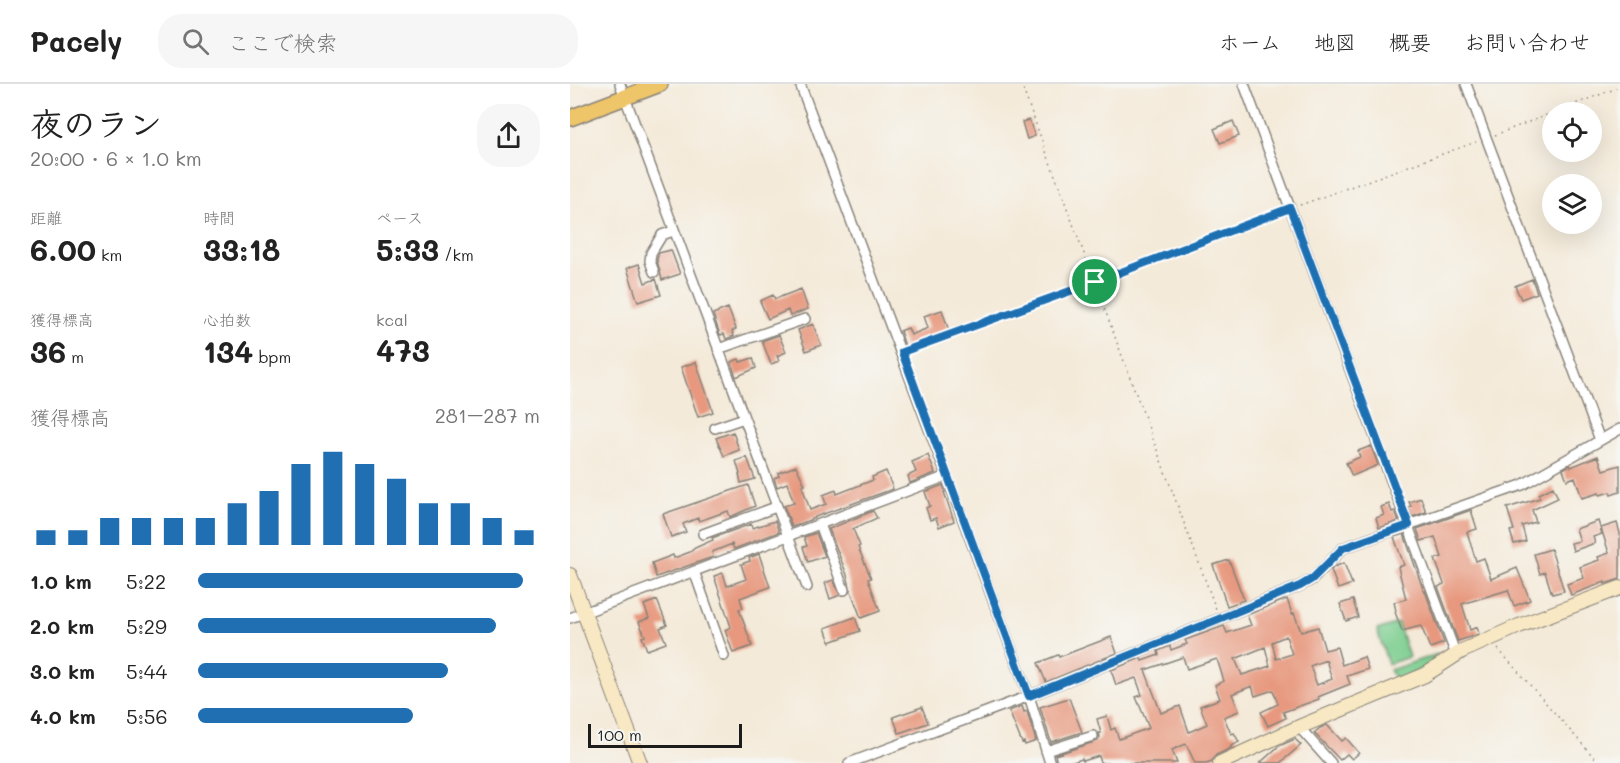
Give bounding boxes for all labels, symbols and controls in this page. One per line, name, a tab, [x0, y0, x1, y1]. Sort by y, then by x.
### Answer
search box	[158, 14, 578, 68]
text: Pacely	[30, 23, 122, 59]
icon: search	[179, 25, 212, 58]
text: ここで検索	[227, 28, 338, 57]
text: ホーム	[1219, 28, 1281, 55]
text: 地図	[1314, 28, 1356, 55]
text: 概要	[1389, 28, 1431, 55]
text: お問い合わせ	[1464, 28, 1590, 55]
text: 夜のラン	[30, 101, 162, 144]
map controls	[1542, 102, 1602, 234]
button: locate	[1542, 102, 1602, 162]
button: share	[477, 104, 540, 167]
text: 20:00 · 6 × 1.0 km	[30, 145, 202, 171]
button: layers	[1542, 174, 1602, 234]
text: 距離	[30, 207, 62, 228]
text: 時間	[203, 207, 235, 228]
text: ペース	[376, 207, 423, 228]
text: 6.00	[30, 229, 96, 269]
text: 33:18	[203, 229, 280, 269]
text: 5:33	[376, 229, 439, 269]
text: km	[96, 244, 122, 265]
text: /km	[439, 244, 474, 265]
pin	[1069, 256, 1120, 307]
icon: arrive	[1078, 265, 1111, 298]
text: 獲得標高	[30, 309, 94, 330]
text: 心拍数	[203, 309, 251, 330]
text: kcal	[376, 309, 408, 330]
text: 473	[376, 330, 430, 370]
text: 36	[30, 331, 66, 371]
text: 134	[203, 331, 253, 371]
text: m	[66, 346, 84, 367]
text: bpm	[253, 346, 291, 367]
text: 281–287 m	[435, 402, 540, 428]
text: 獲得標高	[30, 404, 110, 430]
text: 1.0 km	[30, 568, 92, 594]
text: 5:22	[126, 568, 166, 594]
text: 2.0 km	[30, 613, 94, 639]
text: 5:29	[126, 613, 167, 639]
text: 3.0 km	[30, 658, 95, 684]
text: 5:44	[126, 658, 167, 684]
text: 4.0 km	[30, 703, 96, 729]
text: 5:56	[126, 703, 168, 729]
scale bar	[588, 721, 742, 748]
text: 100 m	[597, 724, 642, 745]

